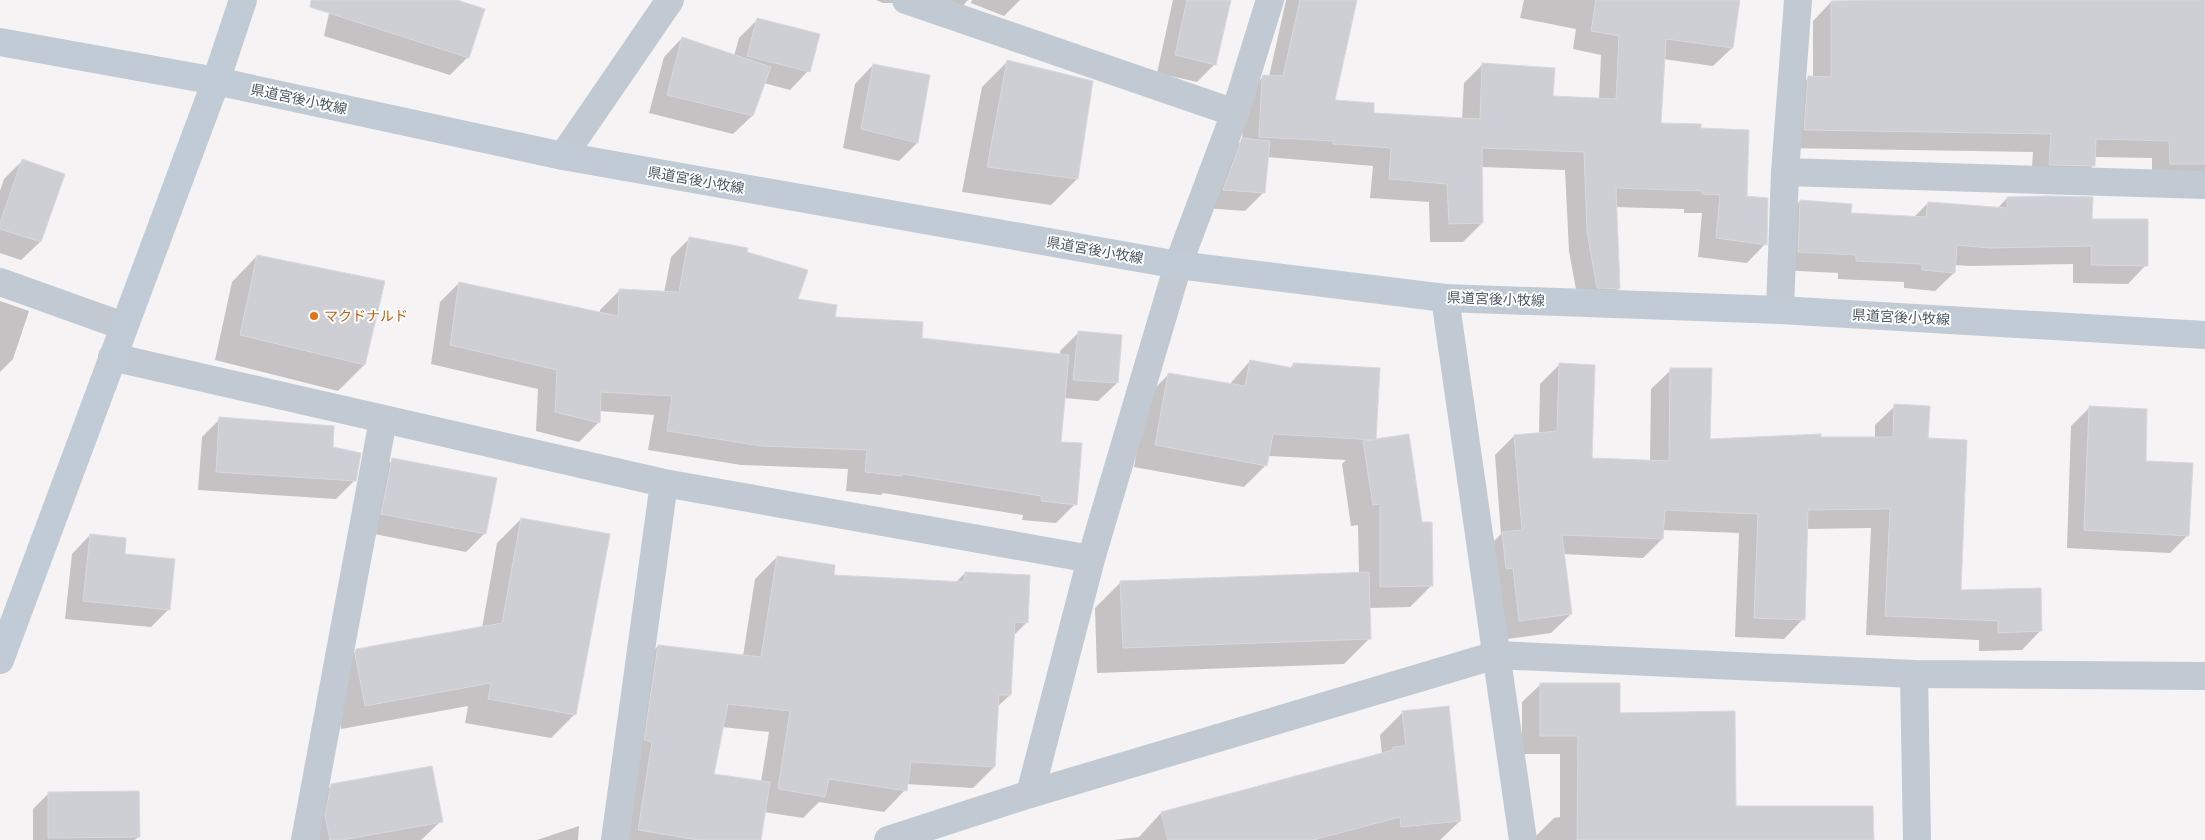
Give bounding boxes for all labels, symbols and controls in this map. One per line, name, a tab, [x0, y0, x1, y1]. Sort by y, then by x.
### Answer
street label: 県道宮後小牧線	[249, 80, 349, 118]
street label: 県道宮後小牧線	[646, 163, 746, 197]
street label: 県道宮後小牧線	[1045, 233, 1145, 267]
street label: 県道宮後小牧線	[1447, 288, 1545, 310]
street label: 県道宮後小牧線	[1852, 305, 1950, 329]
place label: マクドナルド	[324, 307, 408, 325]
marker: マクドナルド	[308, 310, 320, 322]

